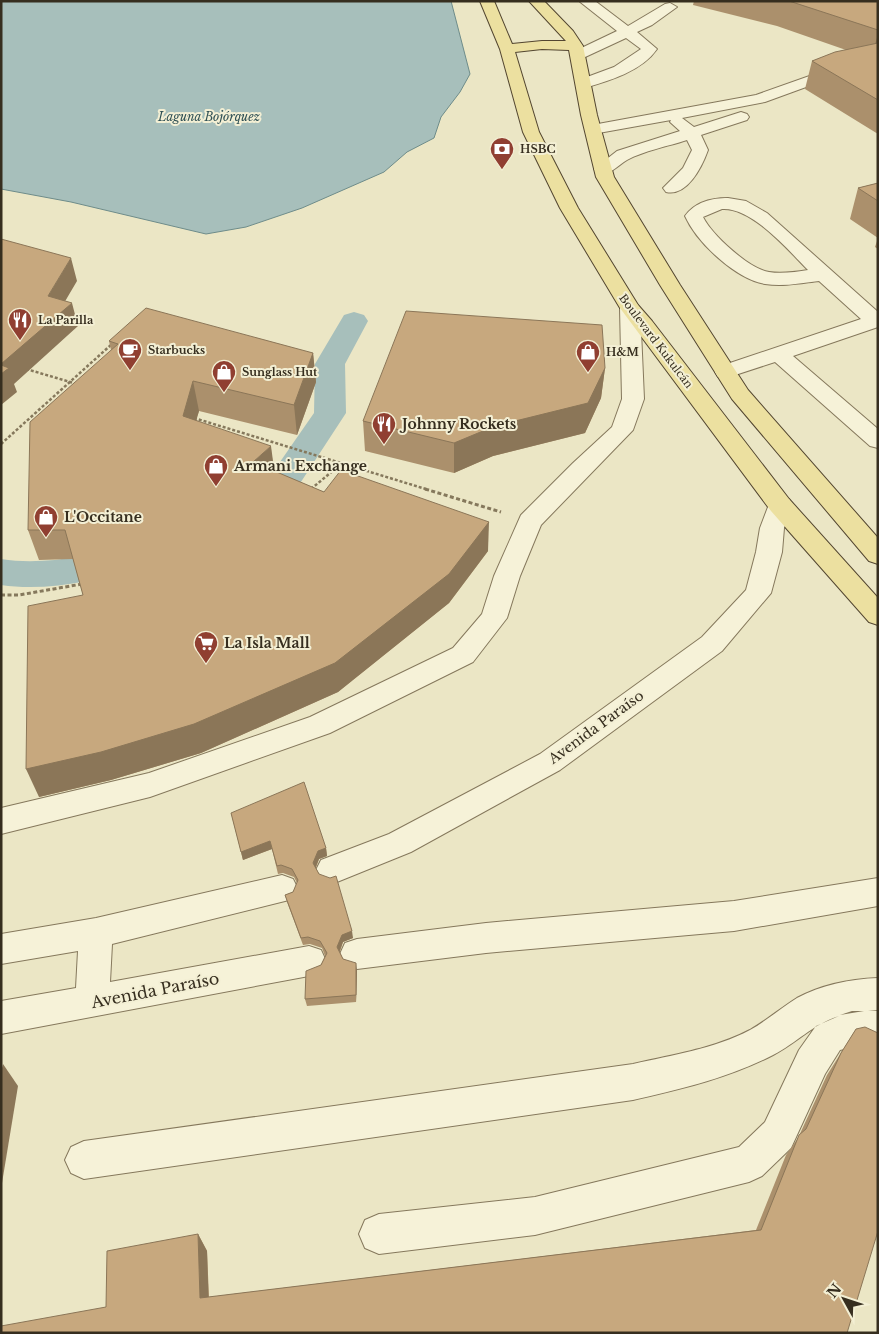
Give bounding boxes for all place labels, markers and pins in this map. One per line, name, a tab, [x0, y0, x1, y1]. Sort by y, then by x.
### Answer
bank icon: HSBC	[489, 136, 515, 170]
place label: HSBC	[520, 142, 556, 156]
restaurant icon: La Parilla	[7, 307, 33, 341]
place label: La Parilla	[38, 313, 94, 327]
cafe icon: Starbucks	[117, 337, 143, 371]
shop icon: H&M	[575, 339, 601, 373]
place label: Starbucks	[148, 343, 205, 357]
place label: H&M	[606, 345, 639, 359]
shop icon: Sunglass Hut	[211, 359, 237, 393]
place label: Sunglass Hut	[242, 365, 318, 379]
restaurant icon: Johnny Rockets	[371, 411, 397, 445]
place label: Johnny Rockets	[399, 415, 517, 433]
shop icon: Armani Exchange	[203, 453, 229, 487]
place label: Armani Exchange	[233, 457, 367, 475]
shop icon: L'Occitane	[33, 504, 59, 538]
place label: L'Occitane	[64, 508, 142, 526]
supermarket icon: La Isla Mall	[193, 630, 219, 664]
place label: La Isla Mall	[224, 634, 310, 652]

